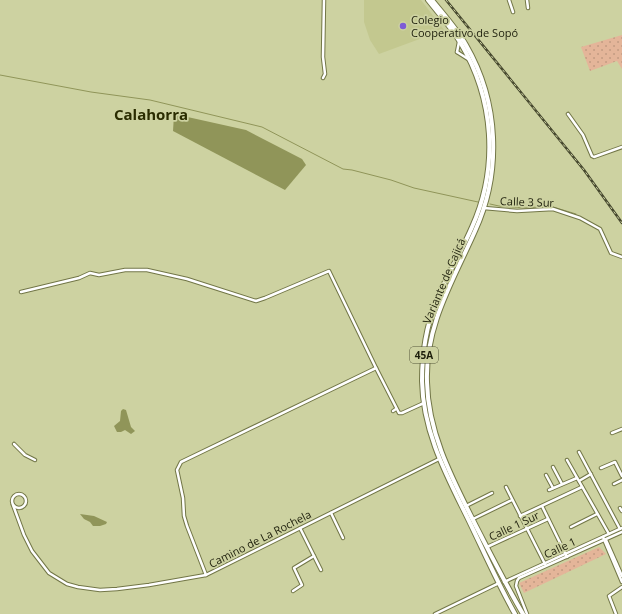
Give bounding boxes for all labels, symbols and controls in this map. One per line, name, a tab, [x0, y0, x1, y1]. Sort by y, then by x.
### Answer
place label: Colegio Cooperativo de Sopó	[411, 12, 518, 40]
marker: Colegio Cooperativo de Sopó	[398, 21, 408, 31]
district label: Calahorra	[114, 104, 188, 124]
street label: Calle 3 Sur	[500, 193, 555, 210]
street label: Variante de Cajicá	[419, 236, 468, 326]
road number: 45A	[410, 347, 438, 363]
street label: Camino de La Rochela	[206, 506, 314, 571]
street label: Calle 1 Sur	[486, 507, 542, 544]
street label: Calle 1	[541, 534, 578, 562]

